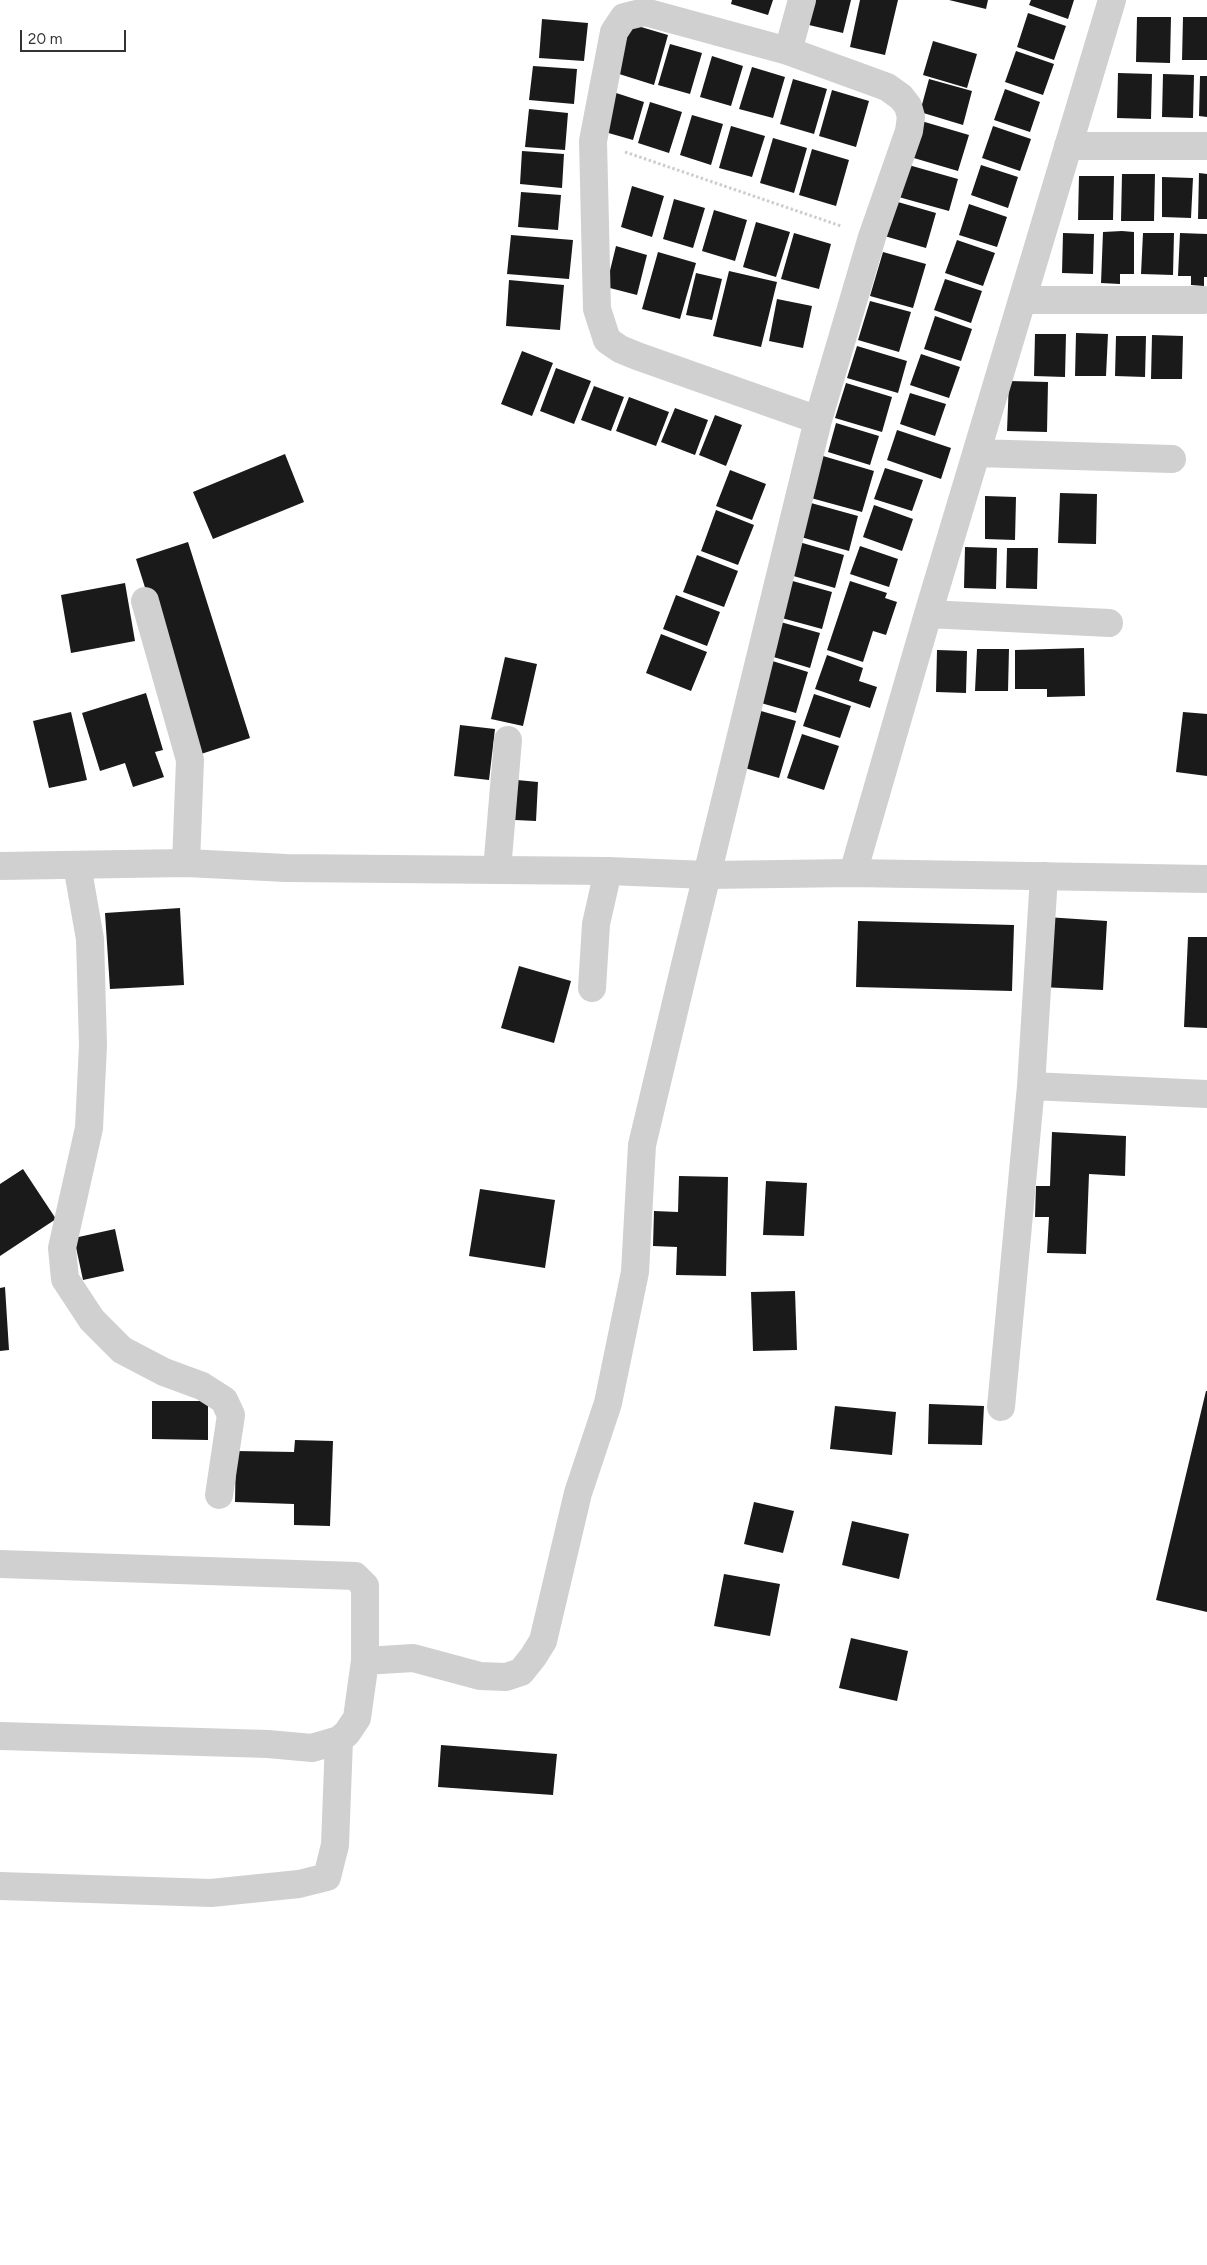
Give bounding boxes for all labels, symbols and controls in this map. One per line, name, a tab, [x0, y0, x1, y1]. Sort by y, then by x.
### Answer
scale bar	[22, 20, 129, 52]
text: 20 m	[28, 30, 62, 48]

